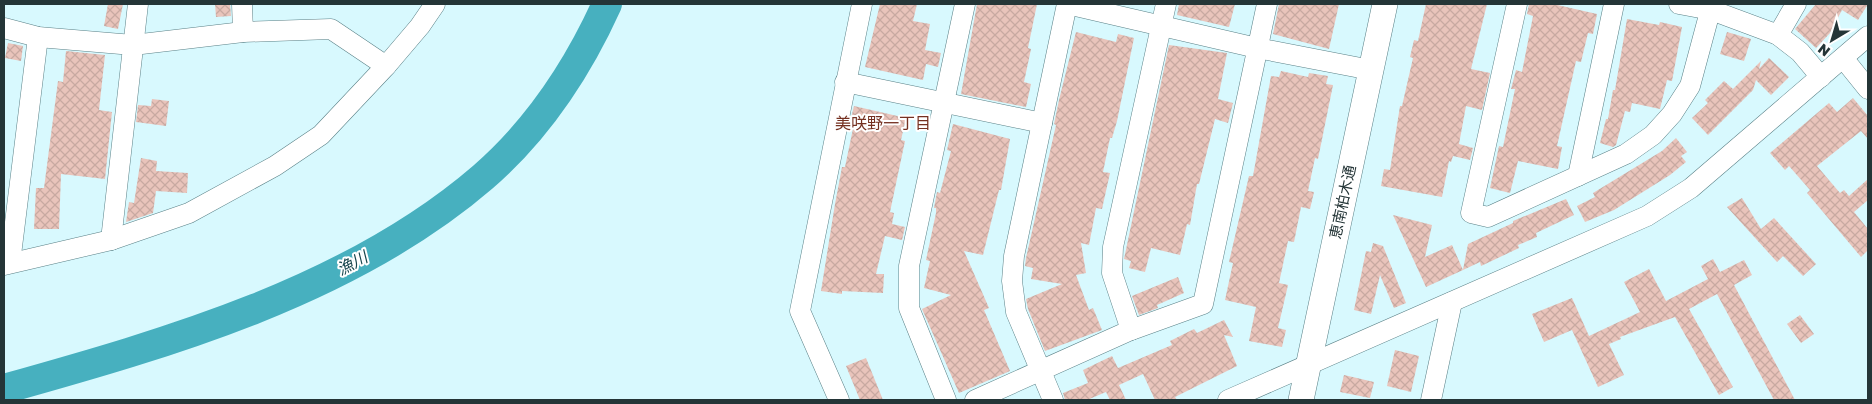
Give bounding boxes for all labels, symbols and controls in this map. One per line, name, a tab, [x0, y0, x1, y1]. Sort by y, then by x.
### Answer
north arrow	[1807, 15, 1857, 65]
text: N	[1814, 41, 1833, 61]
district label: 美咲野一丁目	[835, 113, 931, 133]
street label: 恵南柏木通	[1325, 163, 1359, 240]
water label: 漁川	[333, 246, 373, 279]

